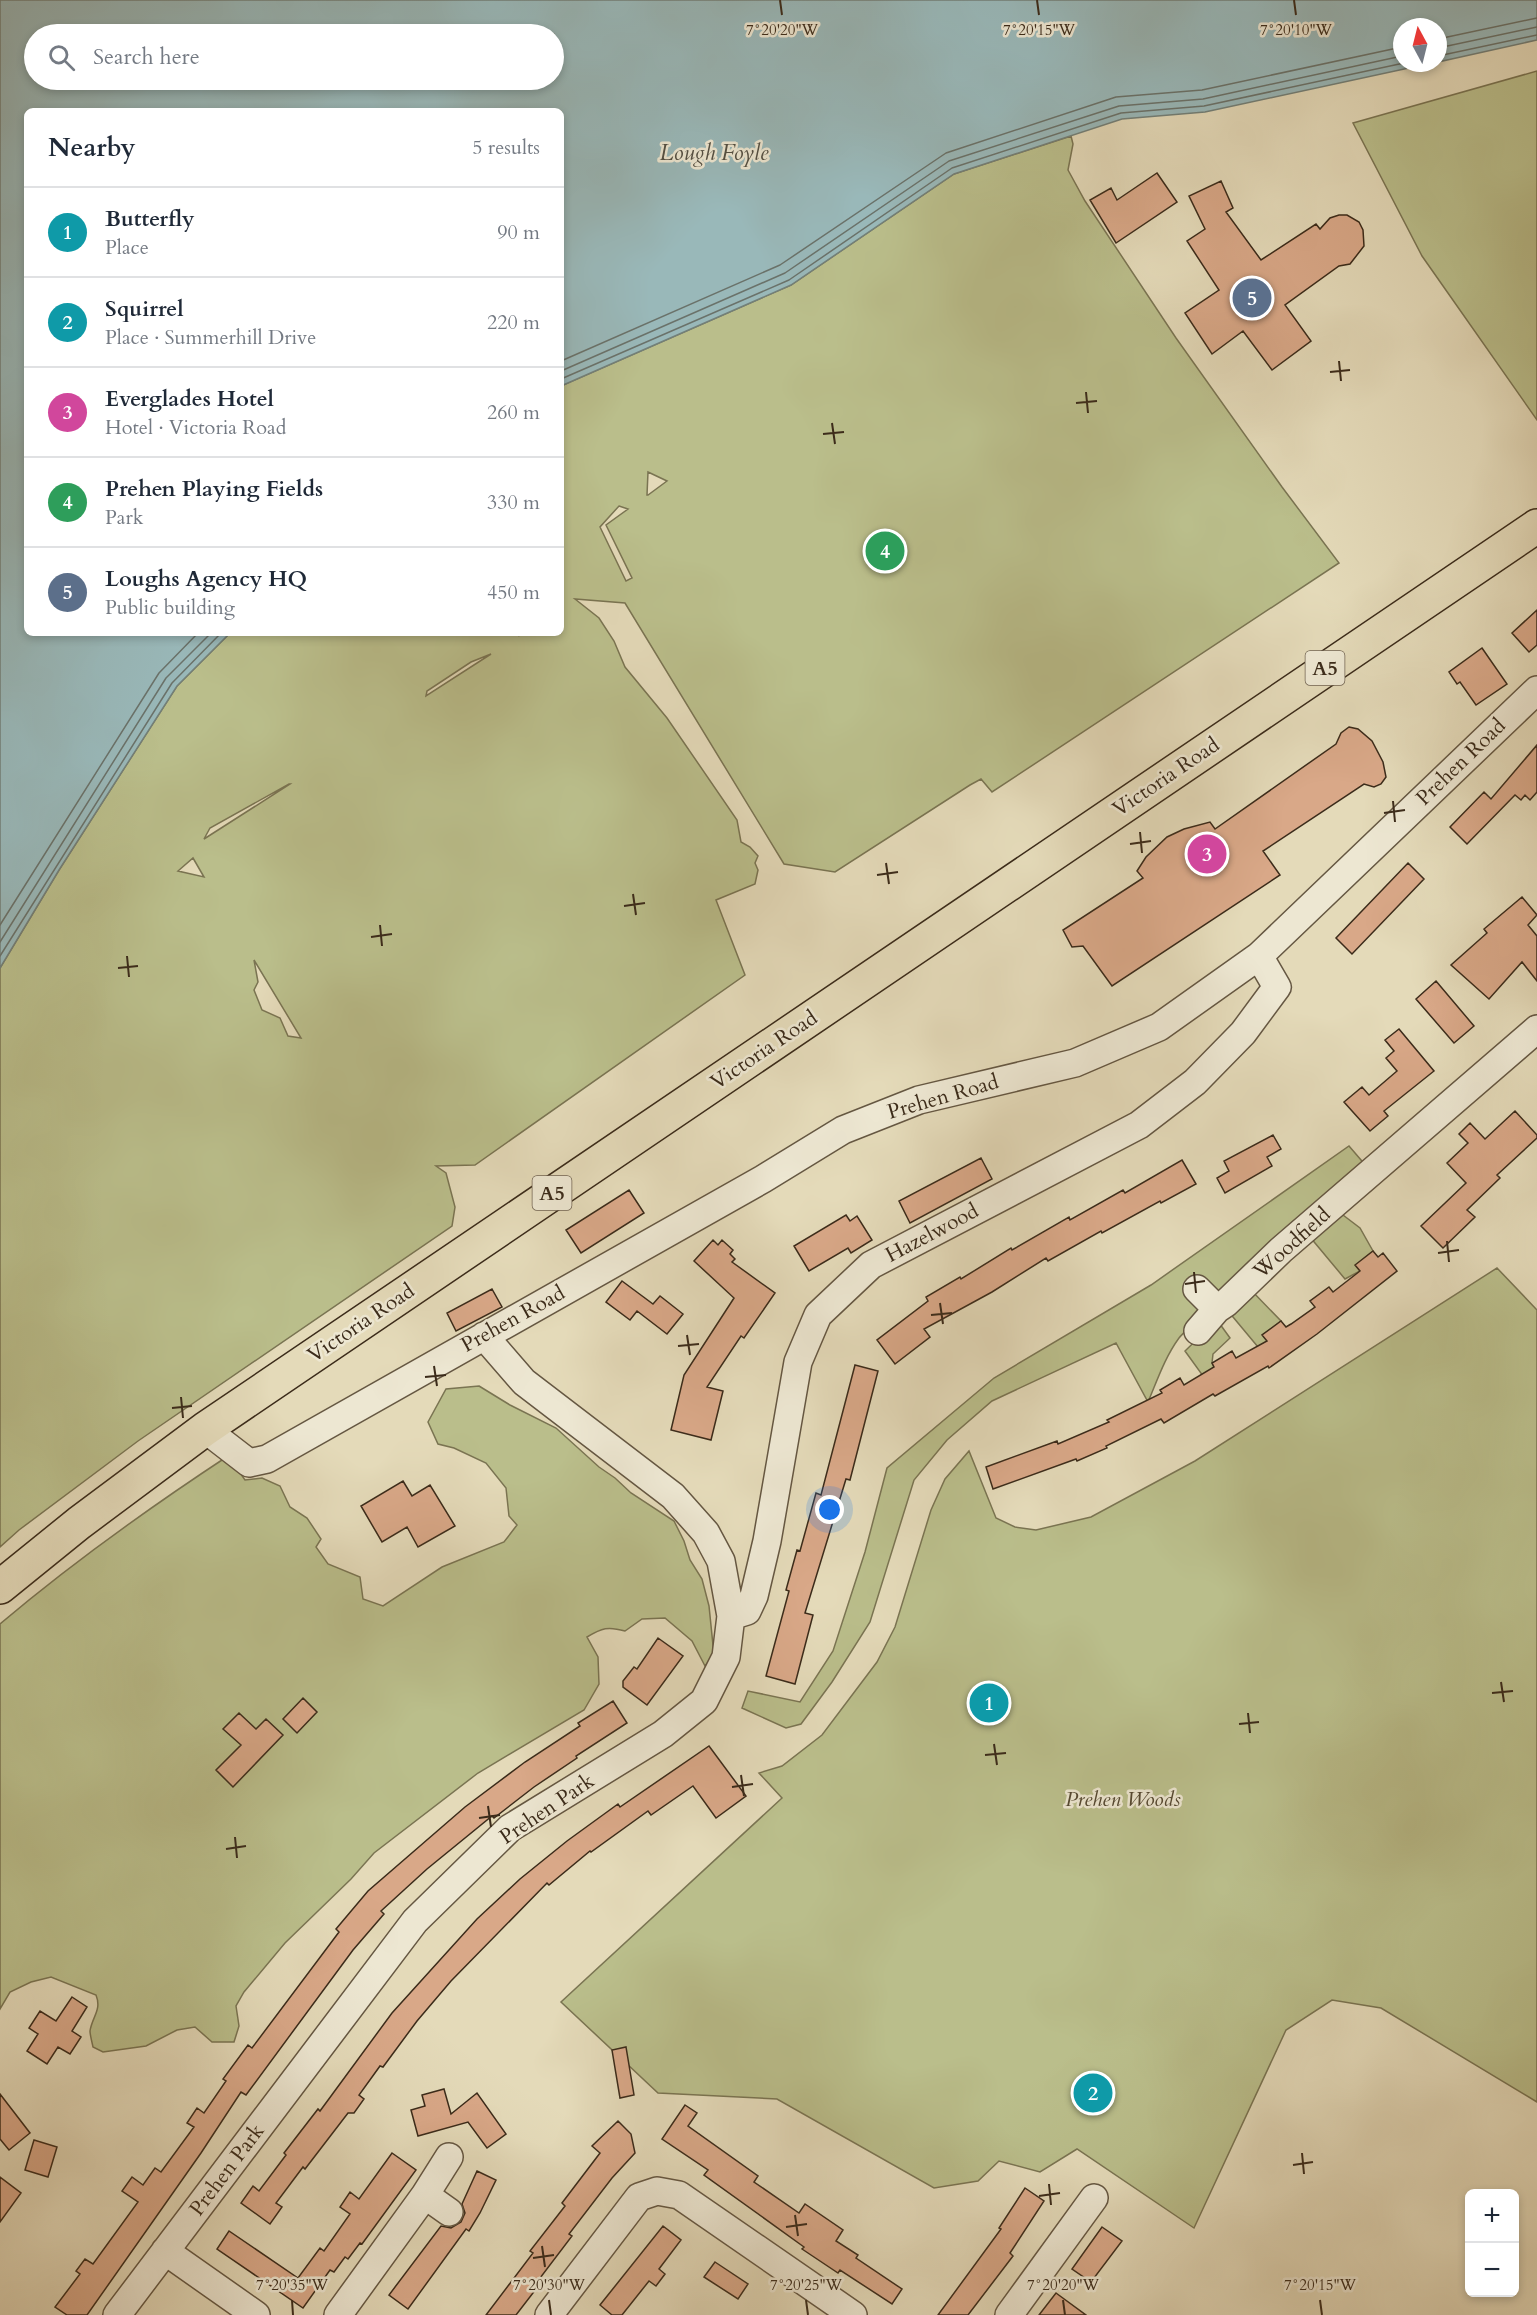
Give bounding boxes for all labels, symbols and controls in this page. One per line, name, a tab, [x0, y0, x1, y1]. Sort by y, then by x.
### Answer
north arrow	[1393, 18, 1447, 72]
text: 7°20'20"W	[746, 20, 819, 40]
text: 7°20'15"W	[1003, 20, 1076, 40]
text: 7°20'10"W	[1260, 20, 1333, 40]
search box	[24, 24, 564, 90]
icon: search	[45, 41, 78, 74]
text: Search here	[93, 42, 200, 72]
text: Nearby	[48, 130, 136, 165]
text: 5 results	[472, 134, 540, 161]
water label: Lough Foyle	[659, 138, 769, 168]
text: Butterfly	[105, 204, 195, 234]
text: 1	[62, 219, 73, 246]
text: 90 m	[497, 219, 540, 246]
text: Place	[105, 234, 149, 261]
pin: 5	[1232, 276, 1272, 320]
text: Squirrel	[105, 294, 184, 324]
text: 2	[62, 309, 73, 336]
text: 220 m	[487, 309, 540, 336]
text: Place · Summerhill Drive	[105, 324, 316, 351]
text: Everglades Hotel	[105, 384, 274, 414]
text: 3	[62, 399, 73, 426]
text: 260 m	[487, 399, 540, 426]
text: Hotel · Victoria Road	[105, 414, 286, 441]
text: Prehen Playing Fields	[105, 474, 323, 504]
text: 4	[62, 489, 73, 516]
text: 330 m	[487, 489, 540, 516]
text: Park	[105, 504, 143, 531]
pin: 4	[866, 528, 904, 574]
text: Loughs Agency HQ	[105, 564, 307, 594]
text: 5	[62, 579, 73, 606]
text: 450 m	[487, 579, 540, 606]
text: Public building	[105, 594, 235, 621]
road number: A5	[1306, 651, 1344, 685]
street label: Prehen Road	[1410, 712, 1512, 812]
street label: Victoria Road	[1107, 730, 1225, 824]
pin: 3	[1188, 832, 1226, 876]
street label: Victoria Road	[705, 1003, 823, 1097]
street label: Prehen Road	[884, 1067, 1002, 1127]
road number: A5	[532, 1176, 572, 1210]
street label: Hazelwood	[880, 1196, 984, 1270]
street label: Woodfield	[1246, 1200, 1337, 1286]
street label: Victoria Road	[302, 1276, 420, 1370]
street label: Prehen Road	[456, 1279, 570, 1359]
your location	[815, 1495, 844, 1524]
pin: 1	[970, 1680, 1008, 1726]
street label: Prehen Park	[494, 1766, 601, 1851]
park label: Prehen Woods	[1065, 1785, 1181, 1814]
pin: 2	[1074, 2070, 1112, 2116]
street label: Prehen Park	[183, 2117, 272, 2222]
map controls	[1465, 2189, 1519, 2297]
button: +	[1465, 2189, 1519, 2243]
button: −	[1465, 2243, 1519, 2297]
text: 7°20'35"W	[256, 2275, 329, 2295]
text: 7°20'30"W	[513, 2275, 586, 2295]
text: 7°20'25"W	[770, 2275, 843, 2295]
text: 7°20'20"W	[1027, 2275, 1100, 2295]
text: 7°20'15"W	[1284, 2275, 1357, 2295]

